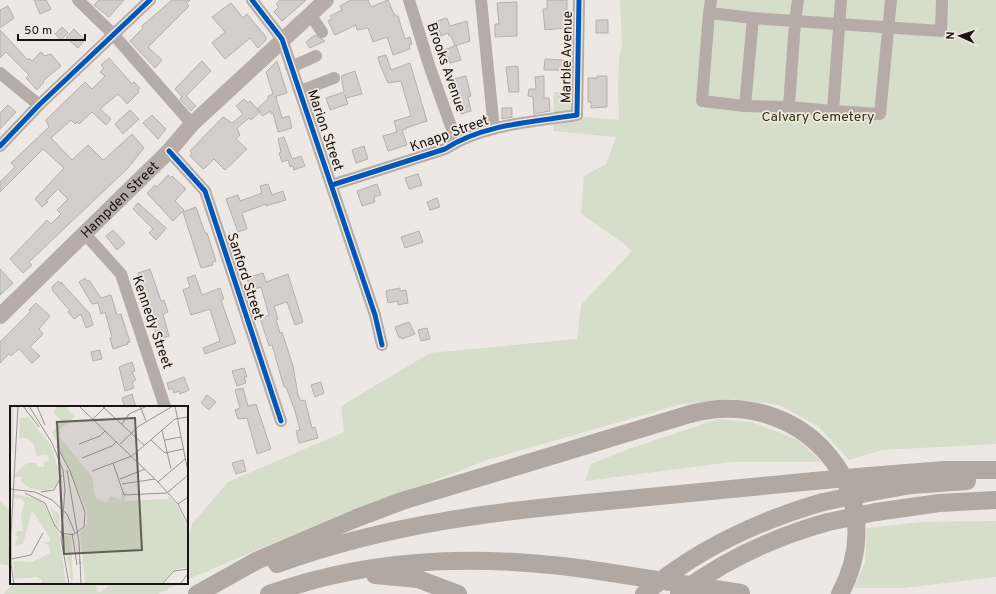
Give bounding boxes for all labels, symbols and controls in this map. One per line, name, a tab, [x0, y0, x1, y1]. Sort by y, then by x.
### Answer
street label: Marble Avenue	[558, 11, 577, 103]
scale bar	[18, 16, 85, 42]
north arrow	[940, 16, 980, 56]
street label: Brooks Avenue	[422, 21, 469, 114]
text: 50 m	[24, 23, 52, 39]
text: N	[944, 31, 958, 40]
street label: Marion Street	[303, 88, 346, 173]
park label: Calvary Cemetery	[762, 109, 874, 126]
street label: Knapp Street	[408, 112, 491, 156]
street label: Hampden Street	[78, 159, 163, 242]
street label: Sanford Street	[222, 231, 267, 322]
street label: Kennedy Street	[128, 274, 176, 371]
inset map	[10, 406, 188, 584]

